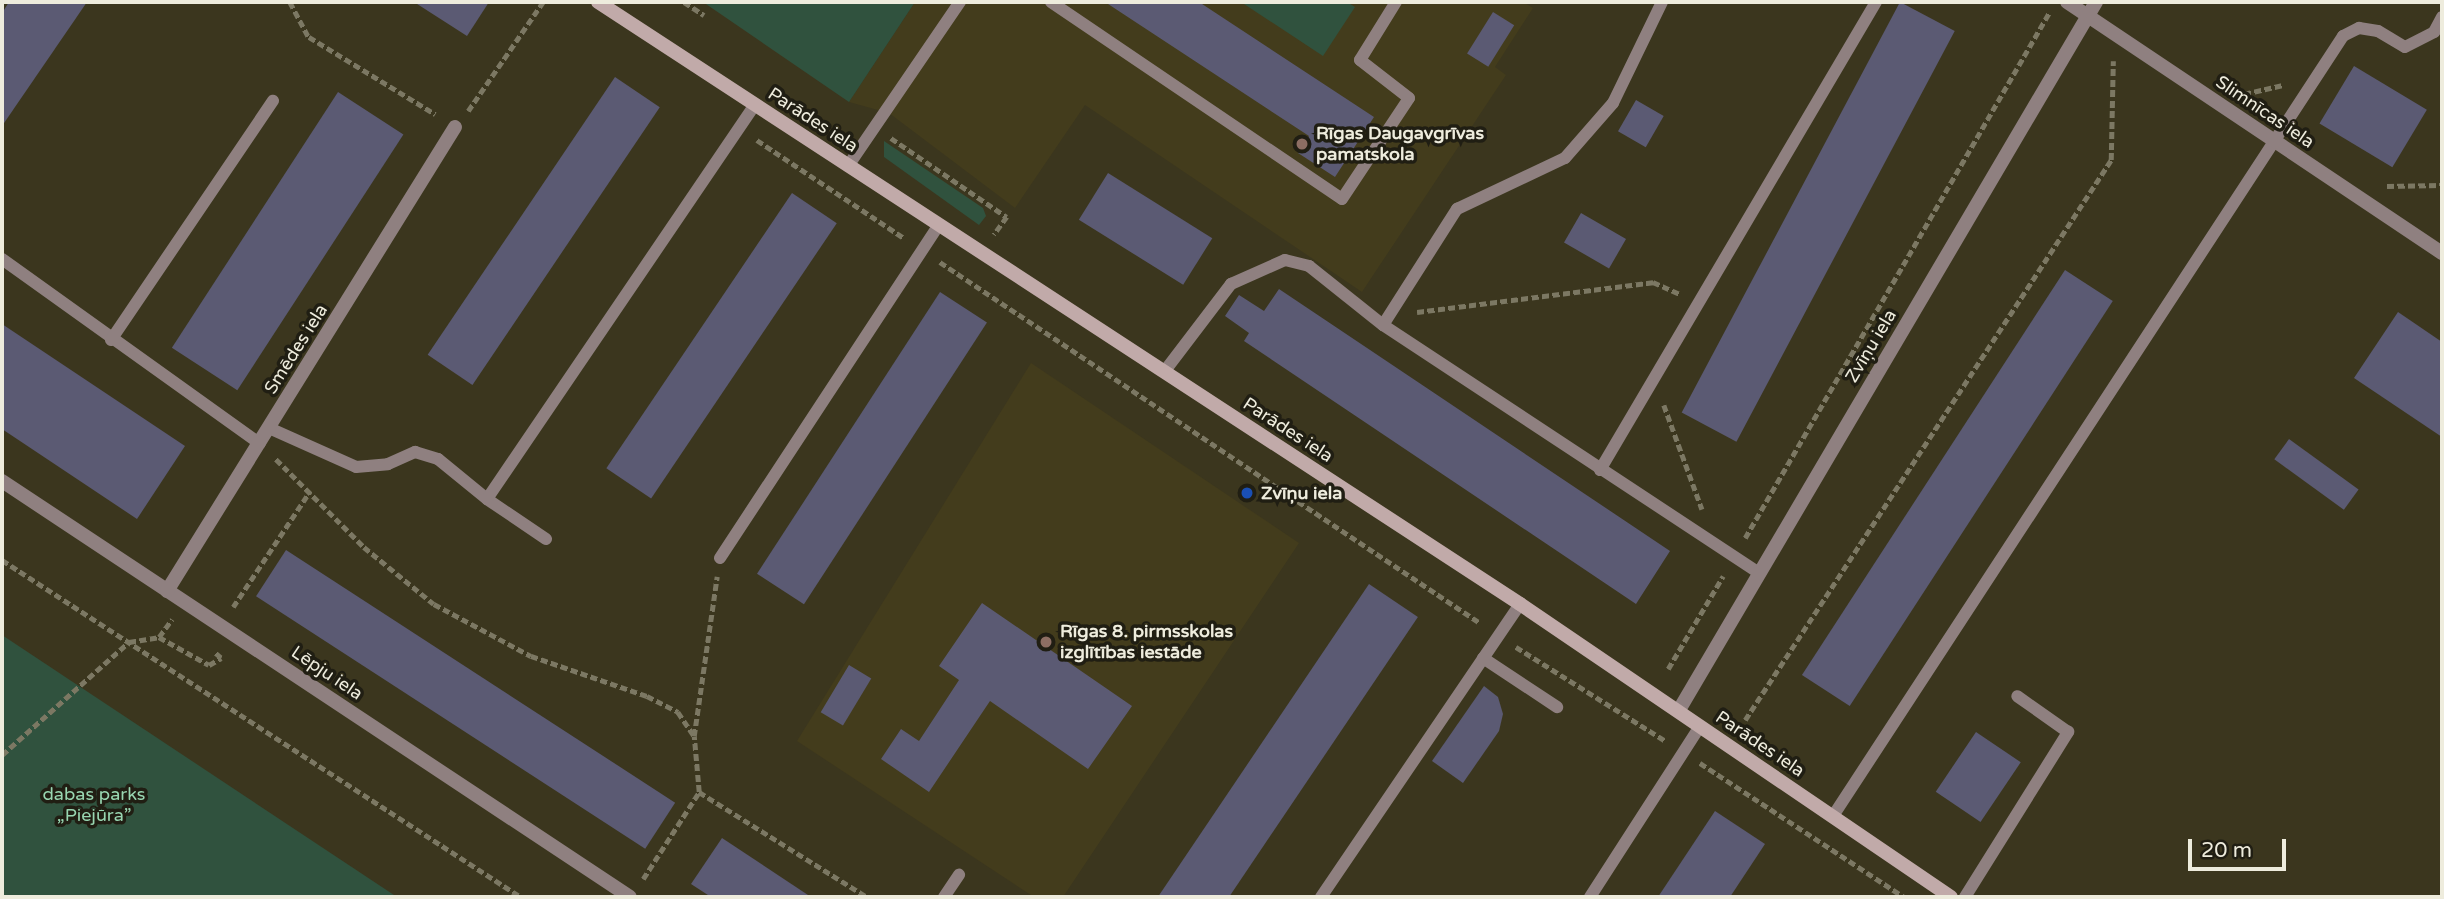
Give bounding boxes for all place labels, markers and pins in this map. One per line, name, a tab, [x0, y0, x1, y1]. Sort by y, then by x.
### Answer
place label: Rīgas Daugavgrīvas pamatskola	[1316, 123, 1484, 166]
marker: Rīgas Daugavgrīvas pamatskola	[1294, 136, 1310, 152]
place label: Zvīņu iela	[1261, 482, 1342, 504]
marker: Zvīņu iela	[1239, 485, 1255, 501]
place label: Rīgas 8. pirmsskolas izglītības iestāde	[1060, 621, 1233, 664]
marker: Rīgas 8. pirmsskolas izglītības iestāde	[1038, 634, 1054, 650]

